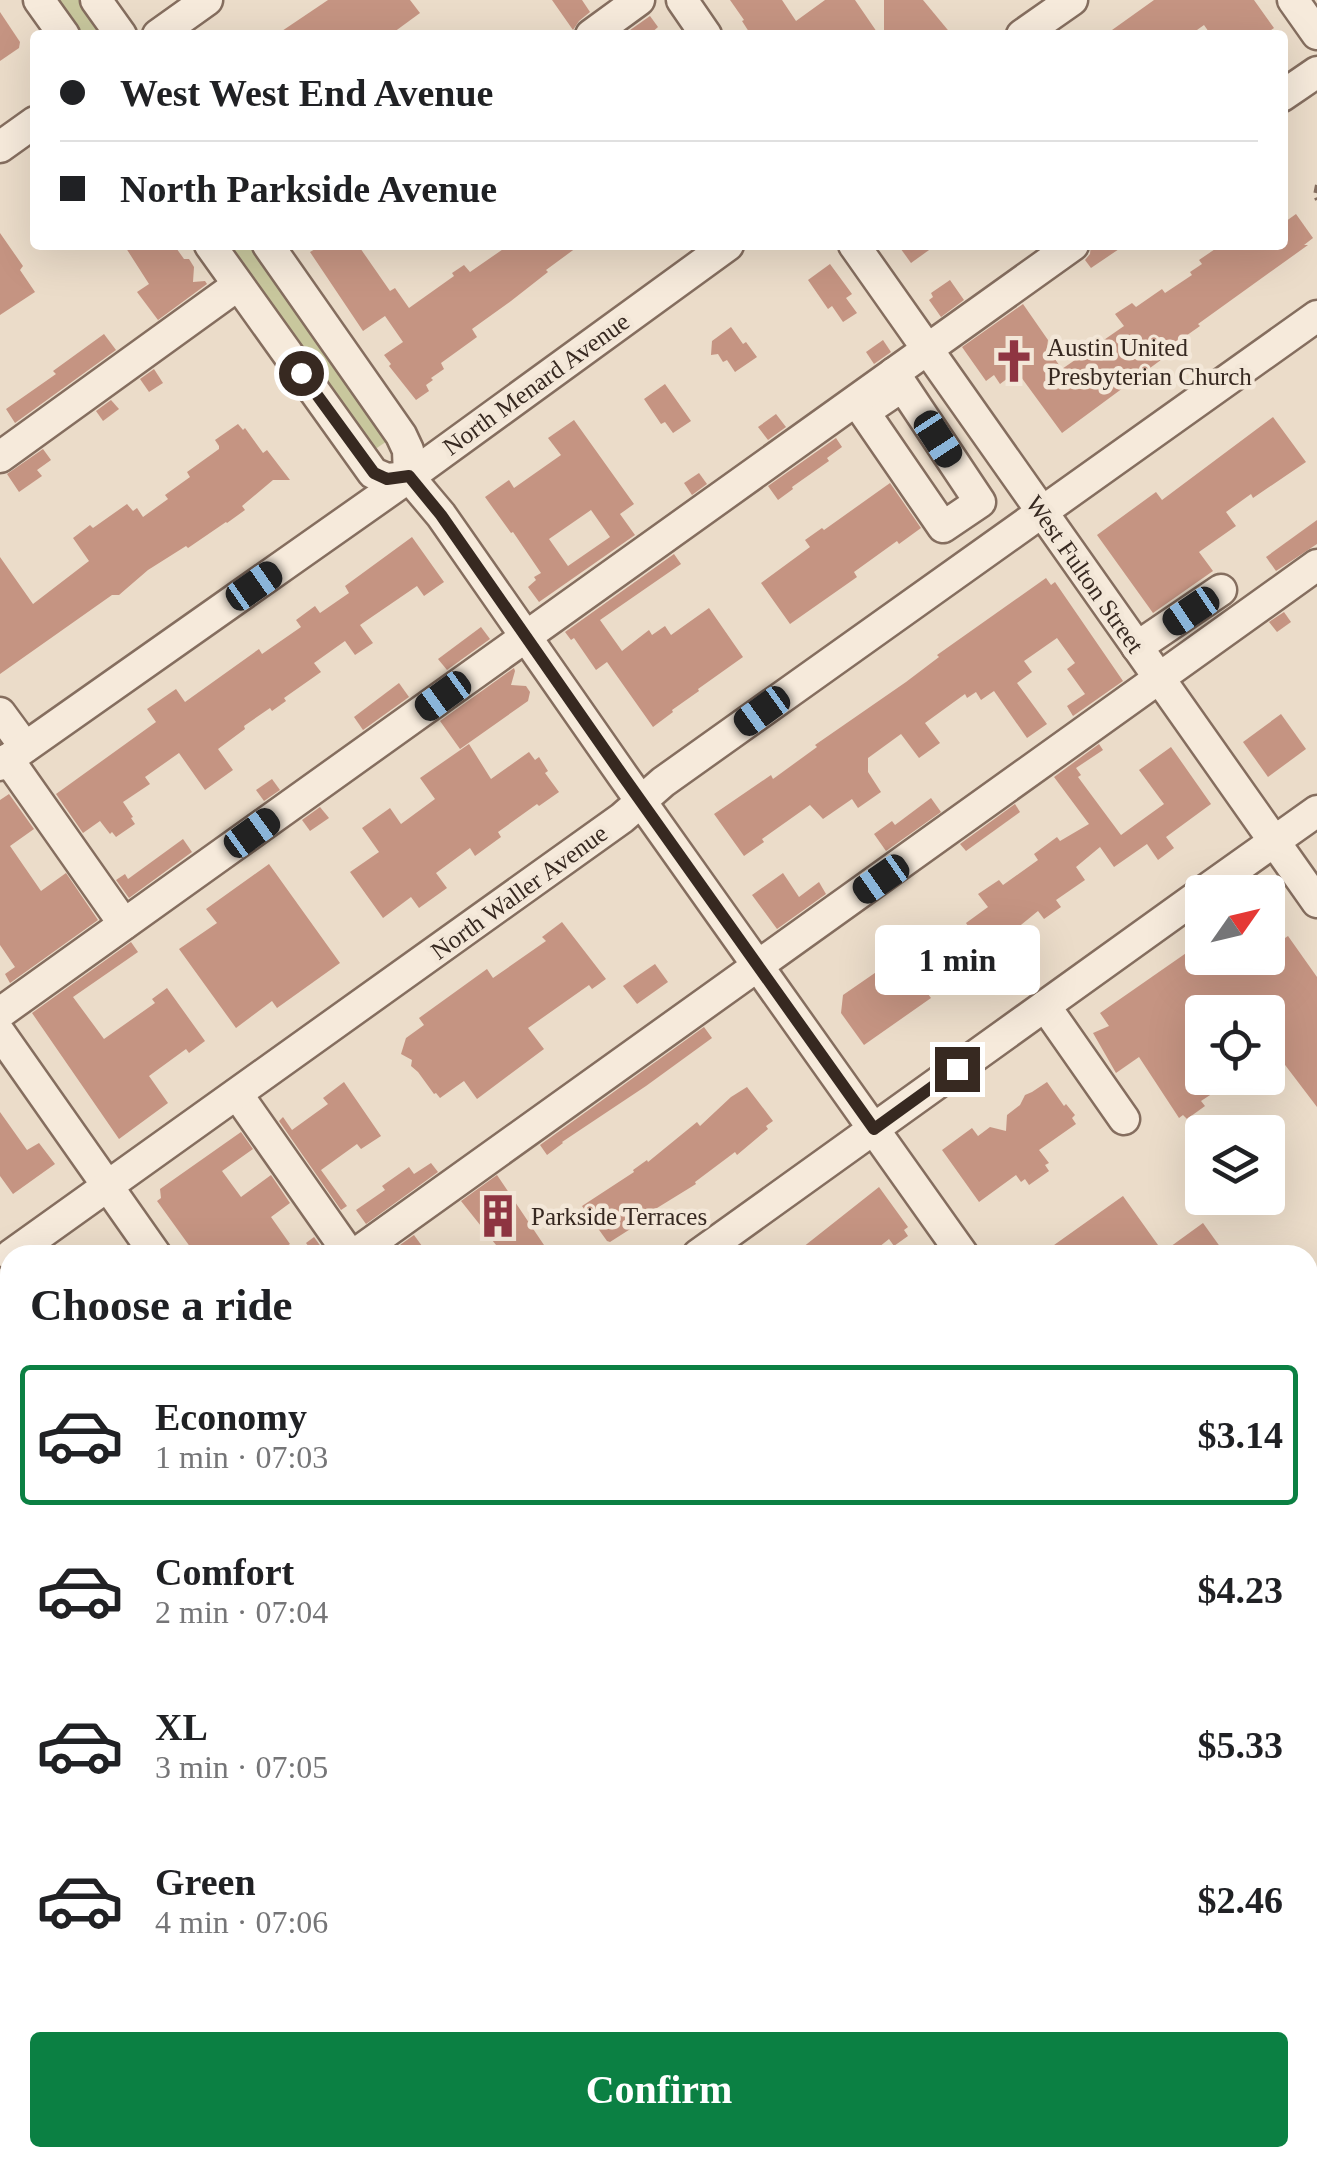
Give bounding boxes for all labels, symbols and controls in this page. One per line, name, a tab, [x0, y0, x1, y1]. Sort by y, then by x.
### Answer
text: West West End Avenue	[120, 72, 493, 114]
text: North Parkside Avenue	[120, 168, 497, 210]
street label: North Menard Avenue	[438, 308, 634, 460]
place label: Austin United Presbyterian Church	[1047, 334, 1252, 390]
church icon: Austin United Presbyterian Church	[990, 337, 1038, 385]
route start	[279, 351, 324, 396]
car	[909, 406, 967, 472]
street label: West Fulton Street	[1021, 490, 1149, 658]
car	[221, 557, 287, 615]
car	[1158, 582, 1224, 640]
car	[410, 666, 476, 726]
car	[729, 681, 795, 741]
car	[219, 803, 285, 863]
street label: North Waller Avenue	[426, 819, 612, 965]
car	[848, 850, 914, 908]
north arrow	[1185, 875, 1285, 975]
map controls	[1185, 875, 1285, 1215]
callout: 1 min	[874, 924, 1040, 994]
text: 1 min	[919, 942, 996, 978]
button: locate	[1185, 995, 1285, 1095]
route end	[935, 1047, 980, 1092]
button: layers	[1185, 1115, 1285, 1215]
building icon: Parkside Terraces	[474, 1192, 522, 1240]
place label: Parkside Terraces	[531, 1203, 707, 1230]
text: Choose a ride	[30, 1280, 293, 1330]
icon: car	[35, 1390, 125, 1480]
text: Economy	[155, 1396, 307, 1438]
text: $3.14	[1198, 1414, 1283, 1456]
text: 1 min · 07:03	[155, 1439, 328, 1475]
icon: car	[35, 1545, 125, 1635]
text: Comfort	[155, 1551, 294, 1593]
text: $4.23	[1198, 1569, 1283, 1611]
text: 2 min · 07:04	[155, 1594, 328, 1630]
icon: car	[35, 1700, 125, 1790]
text: XL	[155, 1706, 208, 1748]
text: $5.33	[1198, 1724, 1283, 1766]
text: 3 min · 07:05	[155, 1749, 328, 1785]
icon: car	[35, 1855, 125, 1945]
text: Green	[155, 1861, 256, 1903]
text: $2.46	[1198, 1879, 1283, 1921]
text: 4 min · 07:06	[155, 1904, 328, 1940]
button: Confirm	[30, 2032, 1288, 2147]

